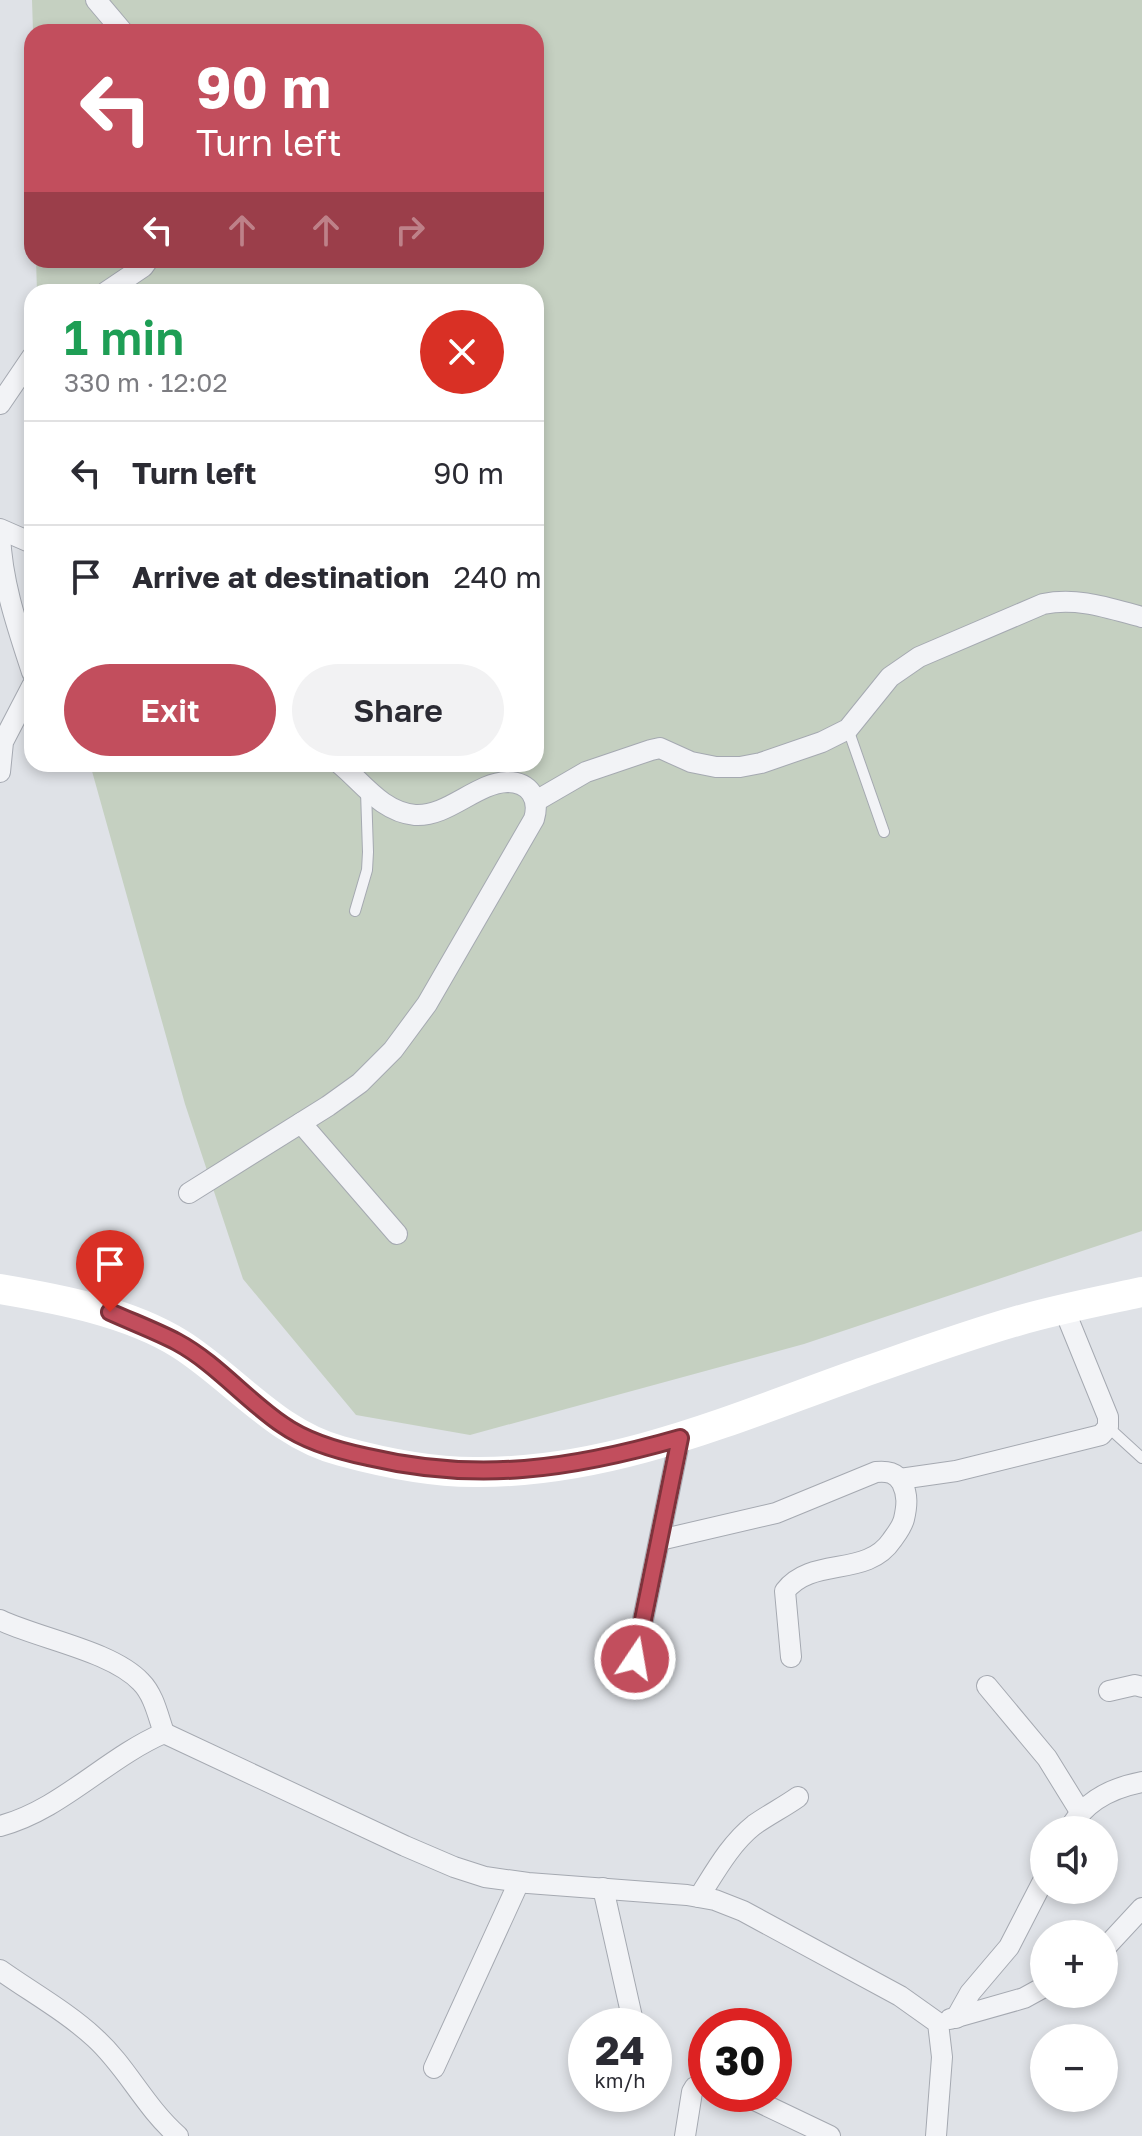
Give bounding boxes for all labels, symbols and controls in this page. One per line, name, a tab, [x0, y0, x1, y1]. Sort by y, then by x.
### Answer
text: 90 m	[196, 53, 331, 120]
icon: left	[64, 56, 168, 160]
text: Turn left	[196, 121, 342, 164]
icon: left	[136, 208, 180, 252]
icon: ahead	[220, 208, 264, 252]
icon: ahead	[304, 208, 348, 252]
icon: right	[388, 208, 432, 252]
text: 1 min	[64, 308, 184, 366]
button: close	[420, 310, 504, 394]
text: 330 m · 12:02	[64, 367, 228, 398]
icon: left	[64, 451, 108, 495]
text: Turn left	[132, 455, 257, 491]
text: 90 m	[433, 455, 504, 491]
icon: arrive	[64, 555, 108, 599]
text: Arrive at destination	[132, 559, 429, 595]
text: 240 m	[453, 559, 542, 595]
button: Exit	[64, 664, 276, 756]
button: Share	[292, 664, 504, 756]
pin	[76, 1230, 144, 1312]
icon: arrive	[88, 1242, 132, 1286]
position arrow	[593, 1617, 677, 1701]
map controls	[1030, 1816, 1118, 2112]
button: sound	[1030, 1816, 1118, 1904]
button: +	[1030, 1920, 1118, 2008]
speed limit sign: 30	[688, 2008, 792, 2112]
button: −	[1030, 2024, 1118, 2112]
text: 24	[595, 2026, 645, 2074]
text: km/h	[595, 2068, 645, 2092]

